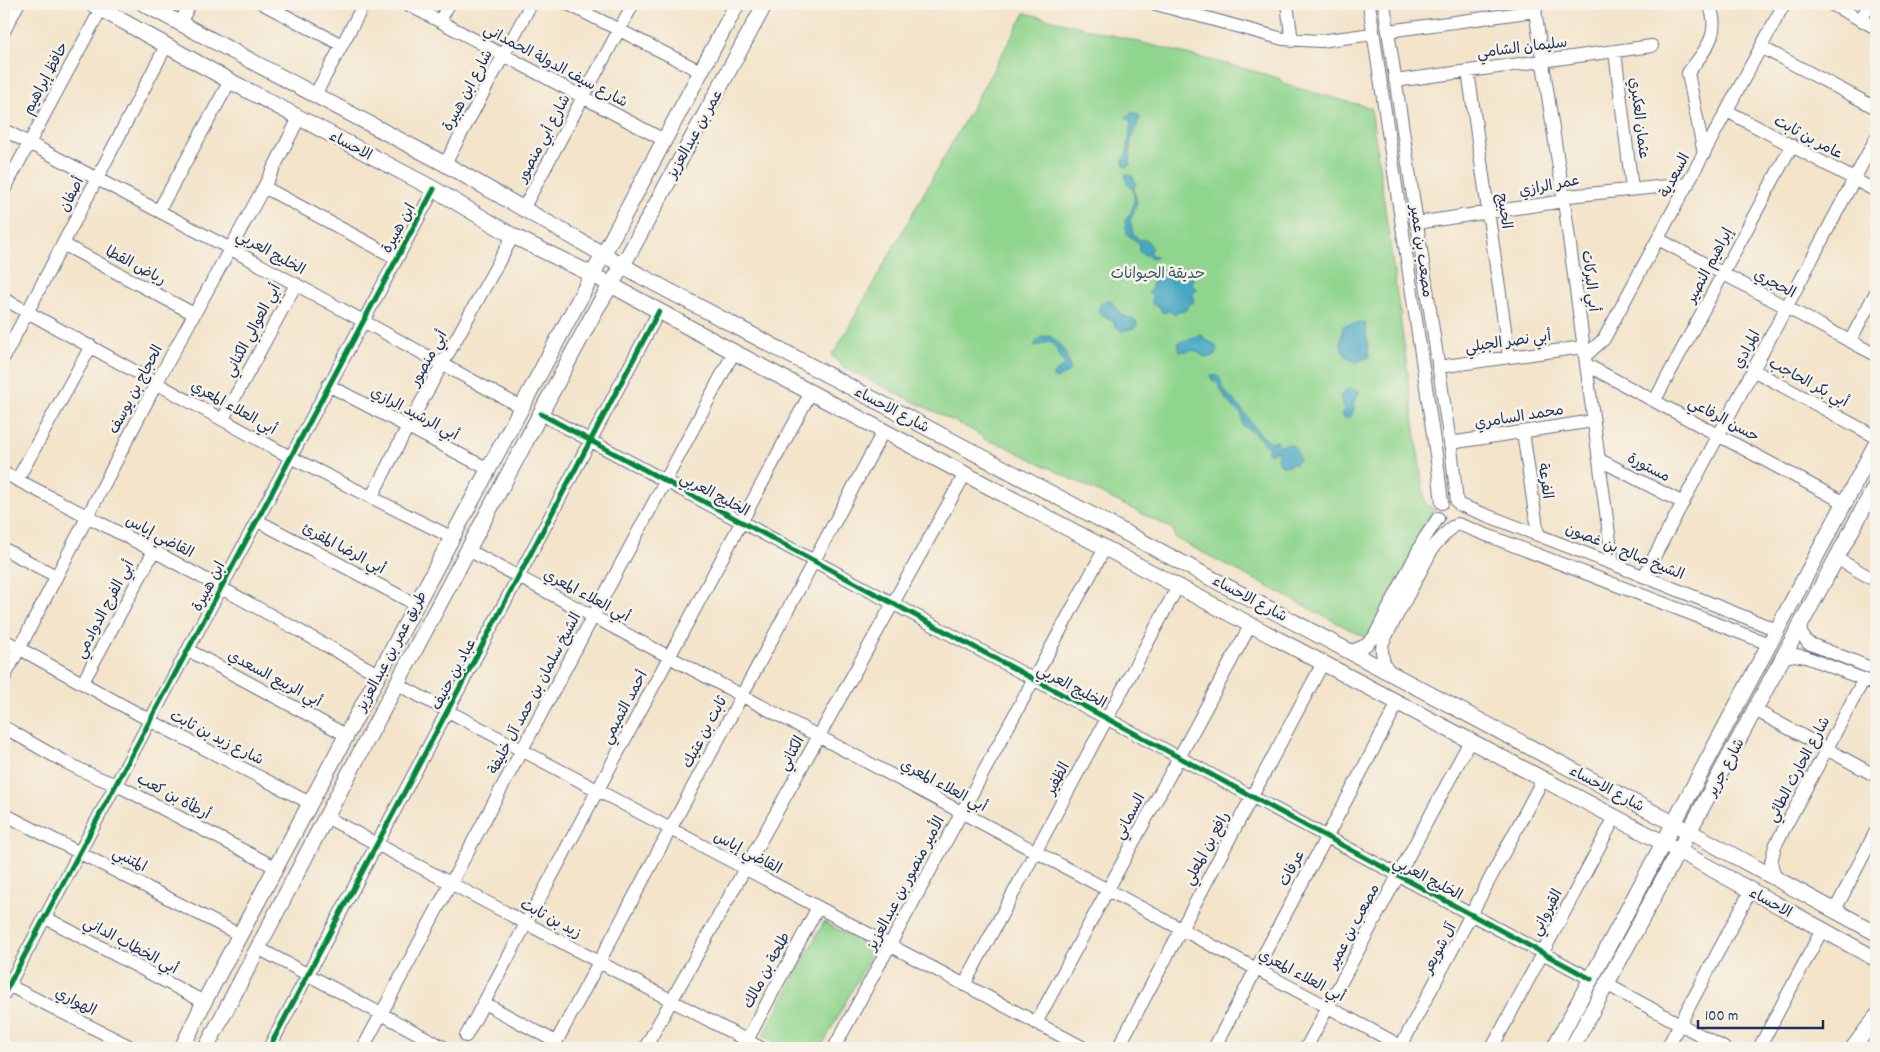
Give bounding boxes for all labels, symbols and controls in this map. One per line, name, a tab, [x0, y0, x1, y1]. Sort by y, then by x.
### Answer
street label: شارع سيف الدولة الحمداني	[479, 19, 631, 114]
street label: سليمان الشامي	[1476, 33, 1569, 65]
street label: حافظ إبراهيم	[18, 39, 75, 119]
street label: شارع ابن هبيرة	[438, 46, 500, 136]
street label: عثمان العكبري	[1622, 76, 1654, 160]
street label: عمر بن عبدالعزيز	[661, 86, 729, 185]
street label: شارع أبي منصور	[512, 91, 577, 188]
street label: عامر بن ثابت	[1769, 111, 1847, 166]
street label: الاحساء	[324, 126, 376, 167]
street label: السعدية	[1655, 150, 1697, 202]
street label: عمر الرازي	[1517, 170, 1582, 204]
street label: أصفان	[55, 173, 91, 216]
street label: الحبيج	[1490, 192, 1516, 231]
street label: ابن هبيرة	[377, 200, 422, 258]
street label: مصعب بن عمير	[1402, 201, 1437, 299]
street label: إبراهيم النصير	[1681, 224, 1740, 309]
street label: الخليج العربي	[231, 226, 309, 282]
street label: رياض القطا	[101, 242, 169, 292]
street label: أبي البركات	[1574, 249, 1604, 313]
park label: حديقة الحيوانات	[1111, 264, 1205, 286]
street label: الحجري	[1749, 265, 1799, 305]
street label: أبي العوالي الكناني	[220, 280, 288, 381]
street label: أبي نصر الجيلي	[1464, 326, 1553, 360]
street label: أبي منصور	[405, 327, 454, 392]
street label: المرادي	[1728, 327, 1767, 373]
street label: الحجاج بن يوسف	[104, 341, 170, 439]
street label: أبي بكر الحاجب	[1764, 353, 1852, 414]
street label: أبي العلاء المعري	[186, 376, 280, 442]
street label: أبي الرشيد الرازي	[366, 382, 462, 447]
street label: شارع الاحساء	[850, 382, 933, 440]
street label: حسن الرفاعي	[1683, 393, 1763, 449]
street label: محمد السامري	[1473, 400, 1566, 436]
street label: مستورة	[1623, 449, 1673, 489]
street label: الفرعة	[1531, 462, 1557, 501]
street label: الخليج العربي	[675, 468, 753, 523]
street label: القاضي إياس	[121, 511, 197, 565]
street label: أبي الرضا المقرئ	[297, 519, 389, 581]
street label: الشيخ صالح بن غصون	[1561, 519, 1687, 587]
street label: أبي الفرج الدوادمي	[71, 557, 141, 663]
street label: ابن هبيرة	[187, 558, 232, 616]
street label: أبي العلاء المعري	[539, 565, 634, 629]
street label: شارع الاحساء	[1208, 571, 1291, 629]
street label: طريق عمر بن عبدالعزيز	[351, 588, 434, 718]
street label: الشيخ سلمان بن حمد آل خليفة	[484, 609, 588, 779]
street label: عباد بن حنيف	[427, 635, 483, 715]
street label: أبي الربيع السعدي	[223, 646, 325, 714]
street label: الخليج العربي	[1032, 660, 1110, 715]
street label: أحمد التميمي	[597, 667, 655, 749]
street label: ثابت بن عتيك	[678, 692, 734, 773]
street label: شارع زيد بن ثابت	[165, 706, 267, 772]
street label: شارع الحارث الطائي	[1763, 713, 1837, 827]
street label: الكتاني	[774, 733, 811, 775]
street label: شارع جرير	[1701, 735, 1751, 803]
street label: أبي العلاء المعري	[896, 755, 991, 819]
street label: الظفير	[1040, 759, 1076, 801]
street label: شارع الاحساء	[1565, 761, 1648, 819]
street label: أرطأة بن كعب	[132, 769, 214, 827]
street label: السماني	[1109, 790, 1152, 844]
street label: رافع بن المعلي	[1179, 808, 1236, 890]
street label: الأمير منصور بن عبدالعزيز	[860, 812, 952, 957]
street label: القاضي إياس	[709, 827, 785, 881]
street label: المتنبي	[108, 843, 150, 879]
street label: عرفات	[1274, 847, 1311, 891]
street label: الخليج العربي	[1388, 852, 1466, 907]
street label: مصعب بن عمير	[1322, 881, 1386, 975]
street label: الاحساء	[1744, 883, 1796, 925]
street label: القيرواني	[1526, 886, 1569, 940]
street label: زيد بن ثابت	[515, 894, 585, 945]
street label: أبي الخطاب الداني	[79, 913, 182, 981]
street label: آل شويعر	[1418, 918, 1464, 979]
street label: طلحة بن مالك	[738, 929, 797, 1013]
street label: أبي العلاء المعري	[1254, 945, 1349, 1009]
street label: الهواري	[51, 983, 100, 1023]
scale bar	[1698, 997, 1822, 1029]
text: 100 m	[1705, 1006, 1738, 1028]

